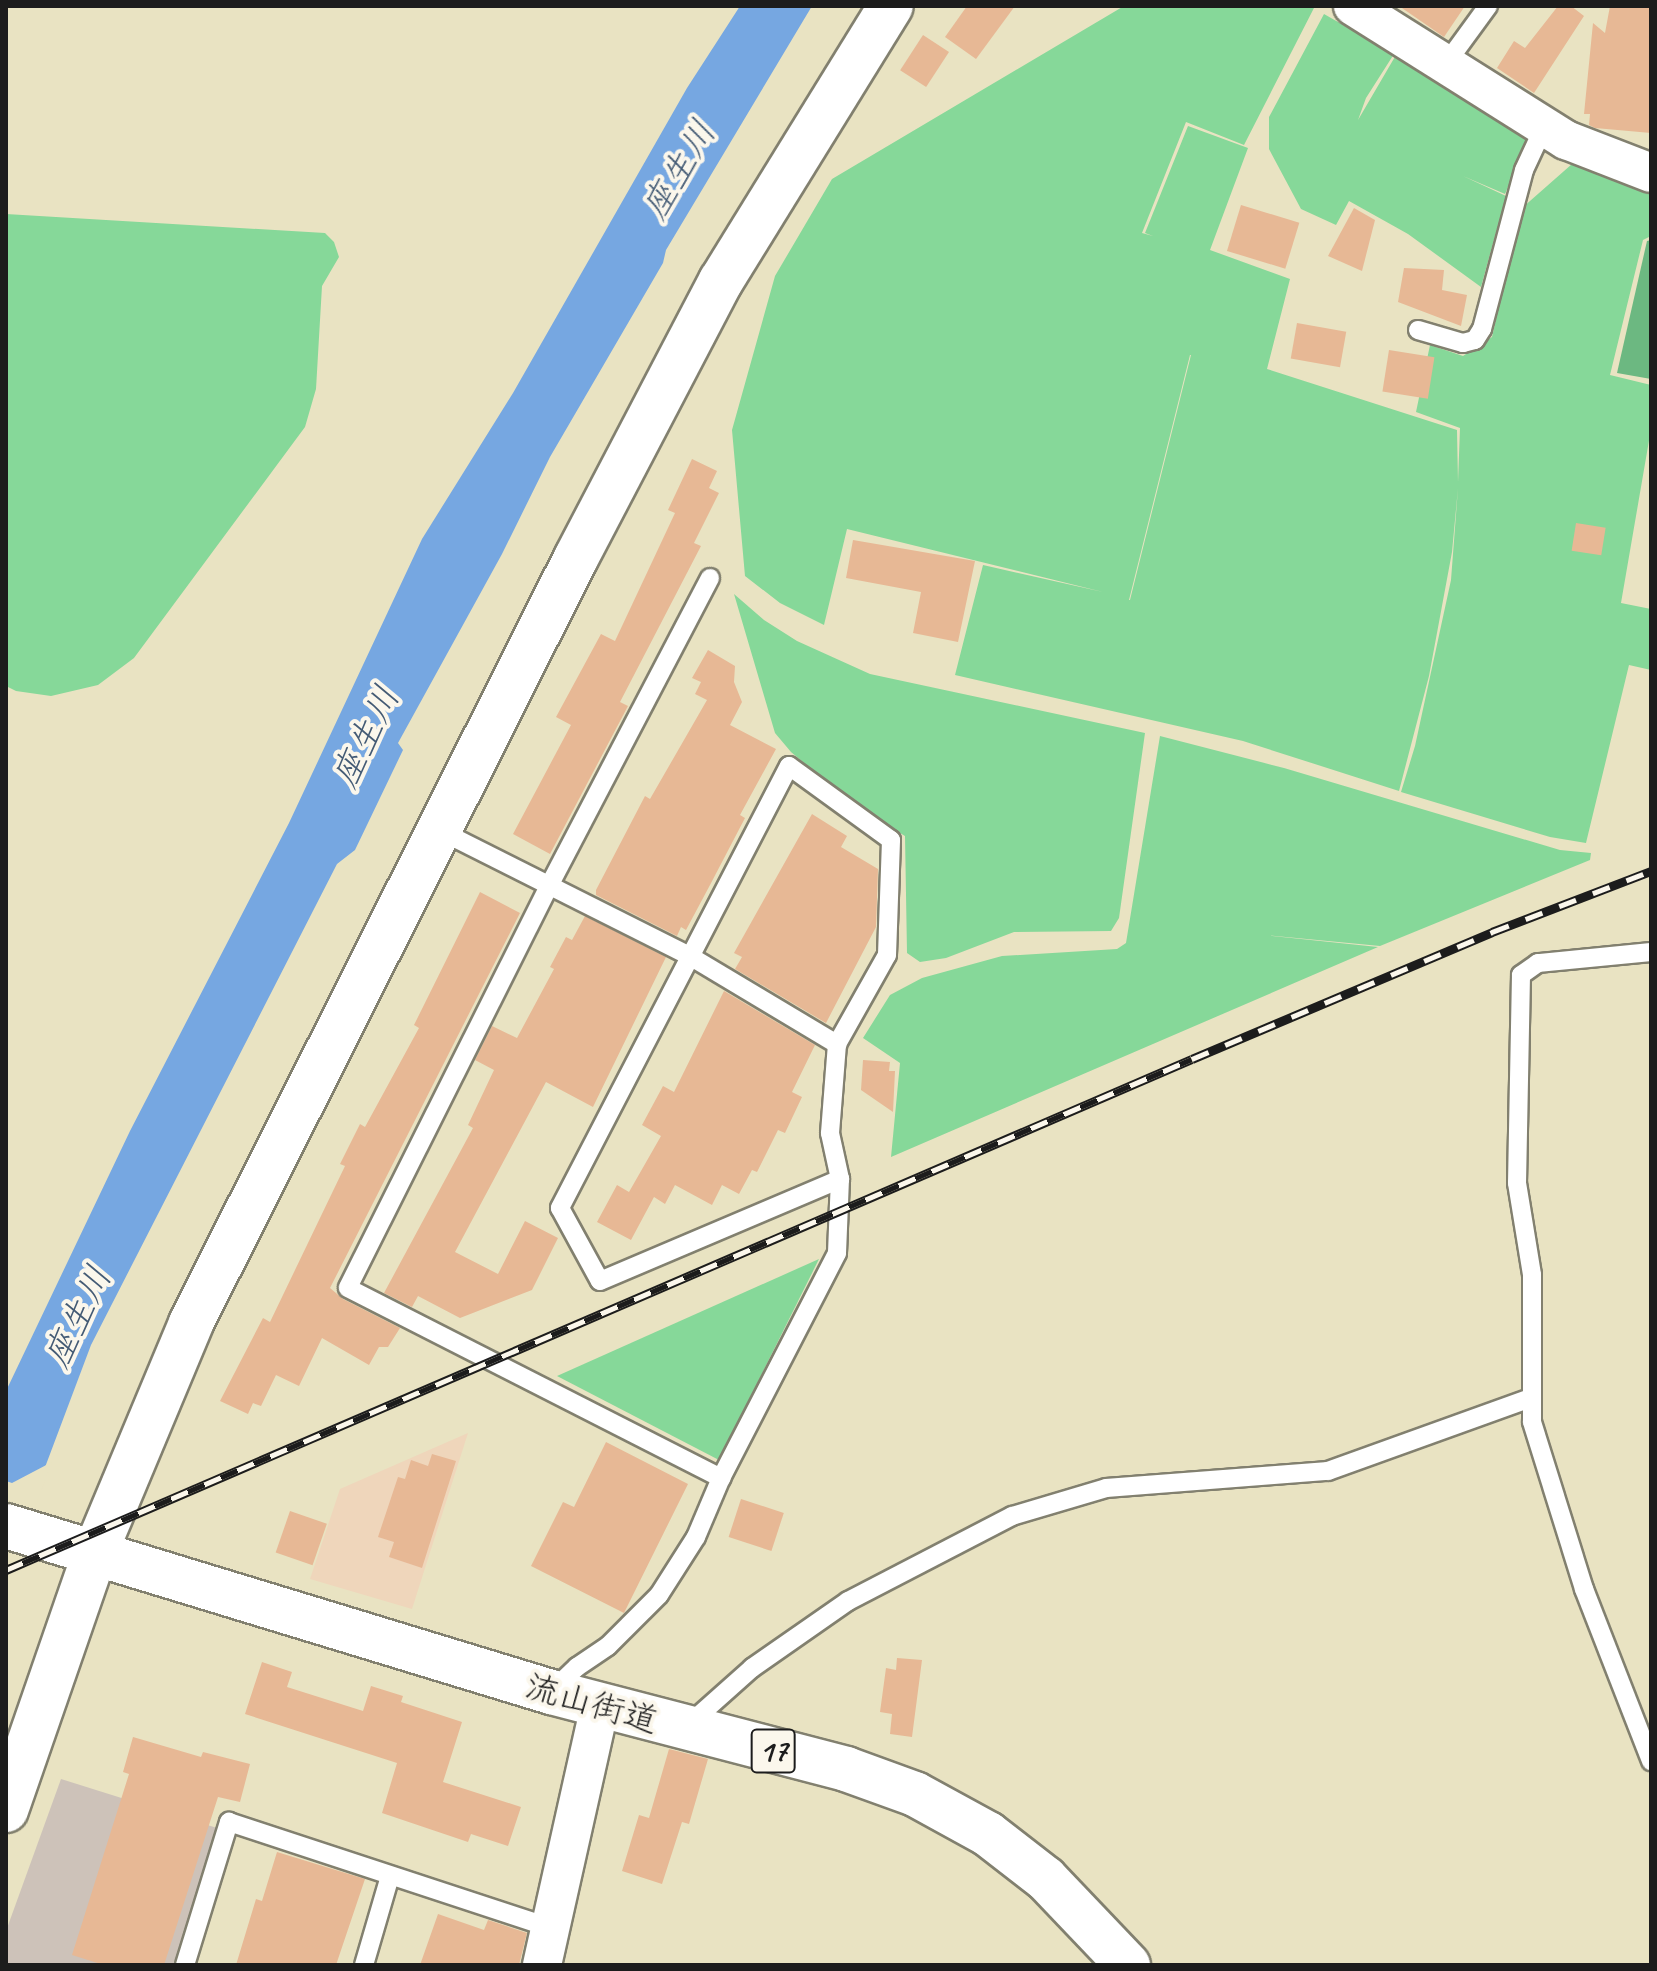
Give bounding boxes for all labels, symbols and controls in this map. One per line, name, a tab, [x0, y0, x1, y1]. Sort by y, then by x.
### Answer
water label: 座生川	[633, 113, 725, 227]
water label: 座生川	[323, 679, 409, 795]
water label: 座生川	[35, 1259, 121, 1375]
street label: 流山街道	[521, 1665, 663, 1741]
road number: 17	[749, 1723, 797, 1779]

